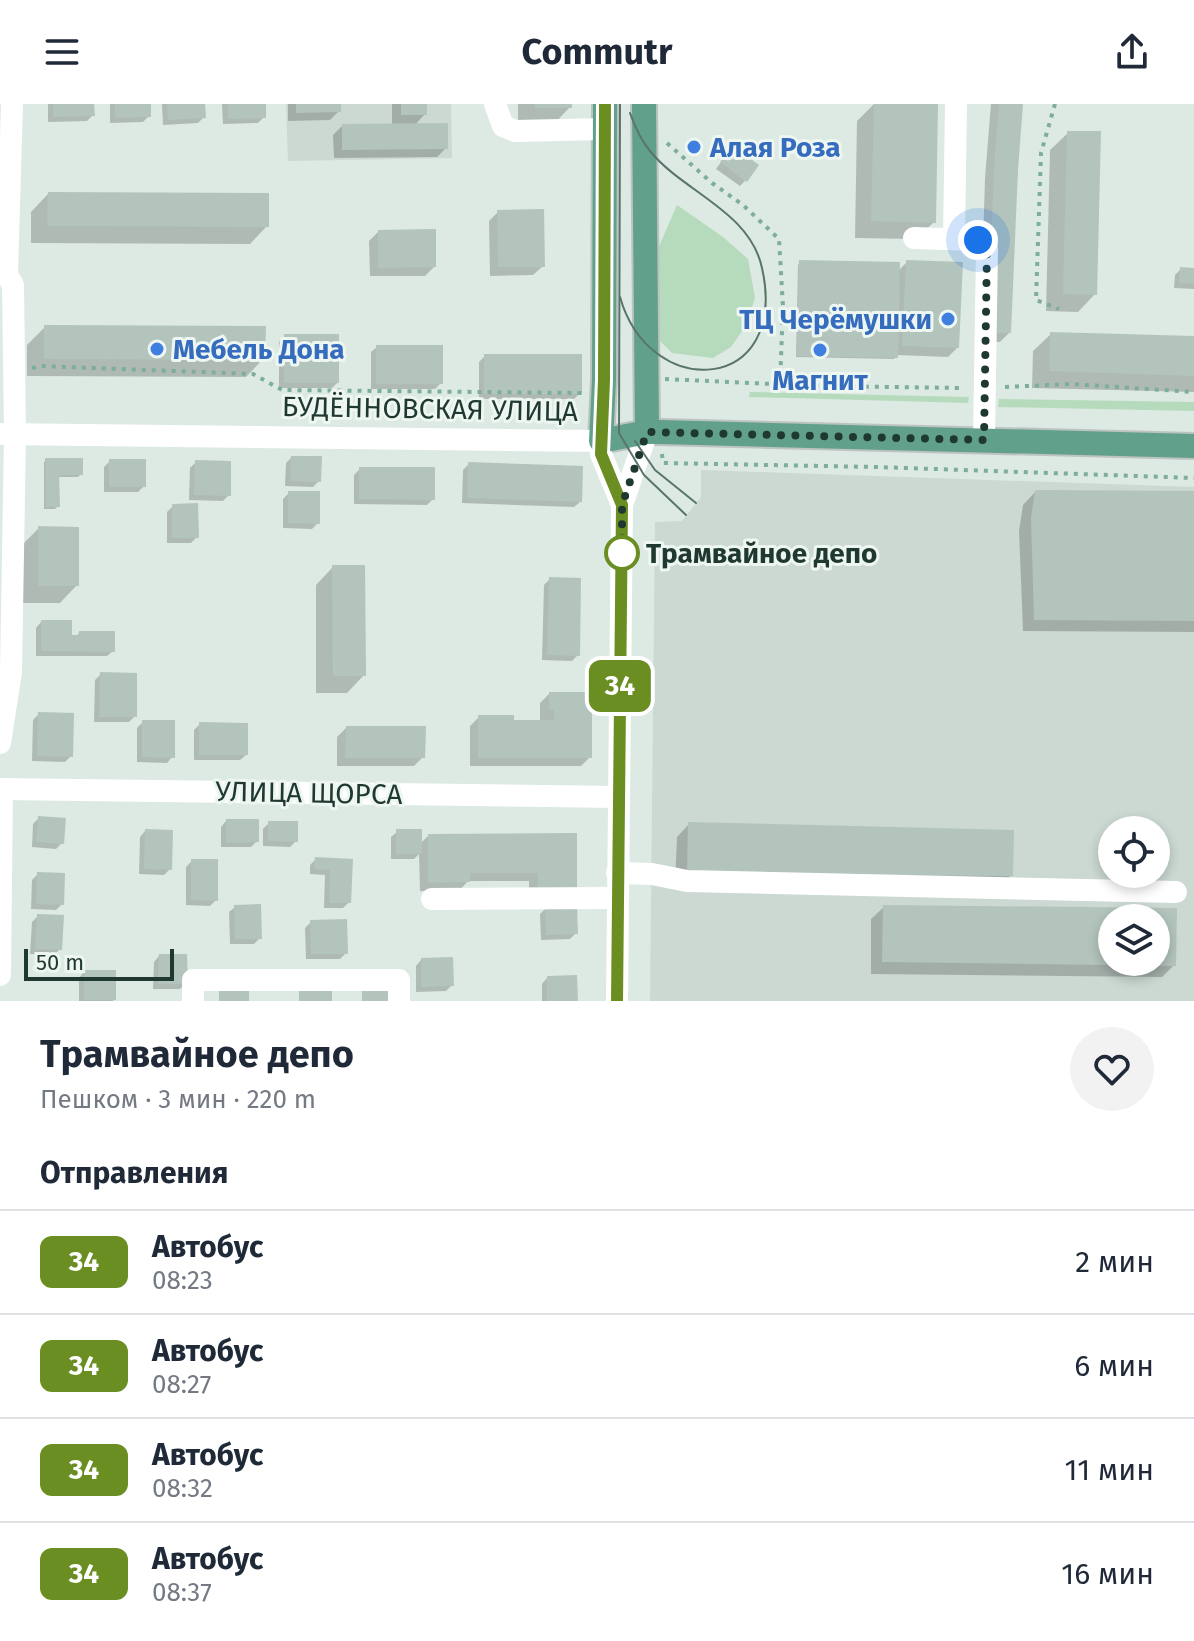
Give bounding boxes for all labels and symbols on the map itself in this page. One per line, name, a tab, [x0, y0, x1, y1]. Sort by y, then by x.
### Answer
place label: Алая Роза	[709, 131, 841, 164]
marker: Алая Роза	[685, 138, 703, 156]
your location	[958, 220, 998, 260]
place label: ТЦ Черёмушки	[739, 303, 932, 336]
marker: ТЦ Черёмушки	[939, 310, 957, 328]
place label: Мебель Дона	[173, 333, 345, 366]
marker: Мебель Дона	[148, 340, 166, 358]
marker: Магнит	[811, 341, 829, 359]
place label: Магнит	[772, 364, 869, 397]
street label: БУДЁННОВСКАЯ УЛИЦА	[282, 390, 578, 428]
marker: Трамвайное депо	[605, 536, 639, 570]
place label: Трамвайное депо	[646, 537, 877, 570]
line badge: 34	[584, 660, 656, 712]
street label: УЛИЦА ЩОРСА	[215, 775, 403, 811]
scale bar	[24, 945, 174, 981]

